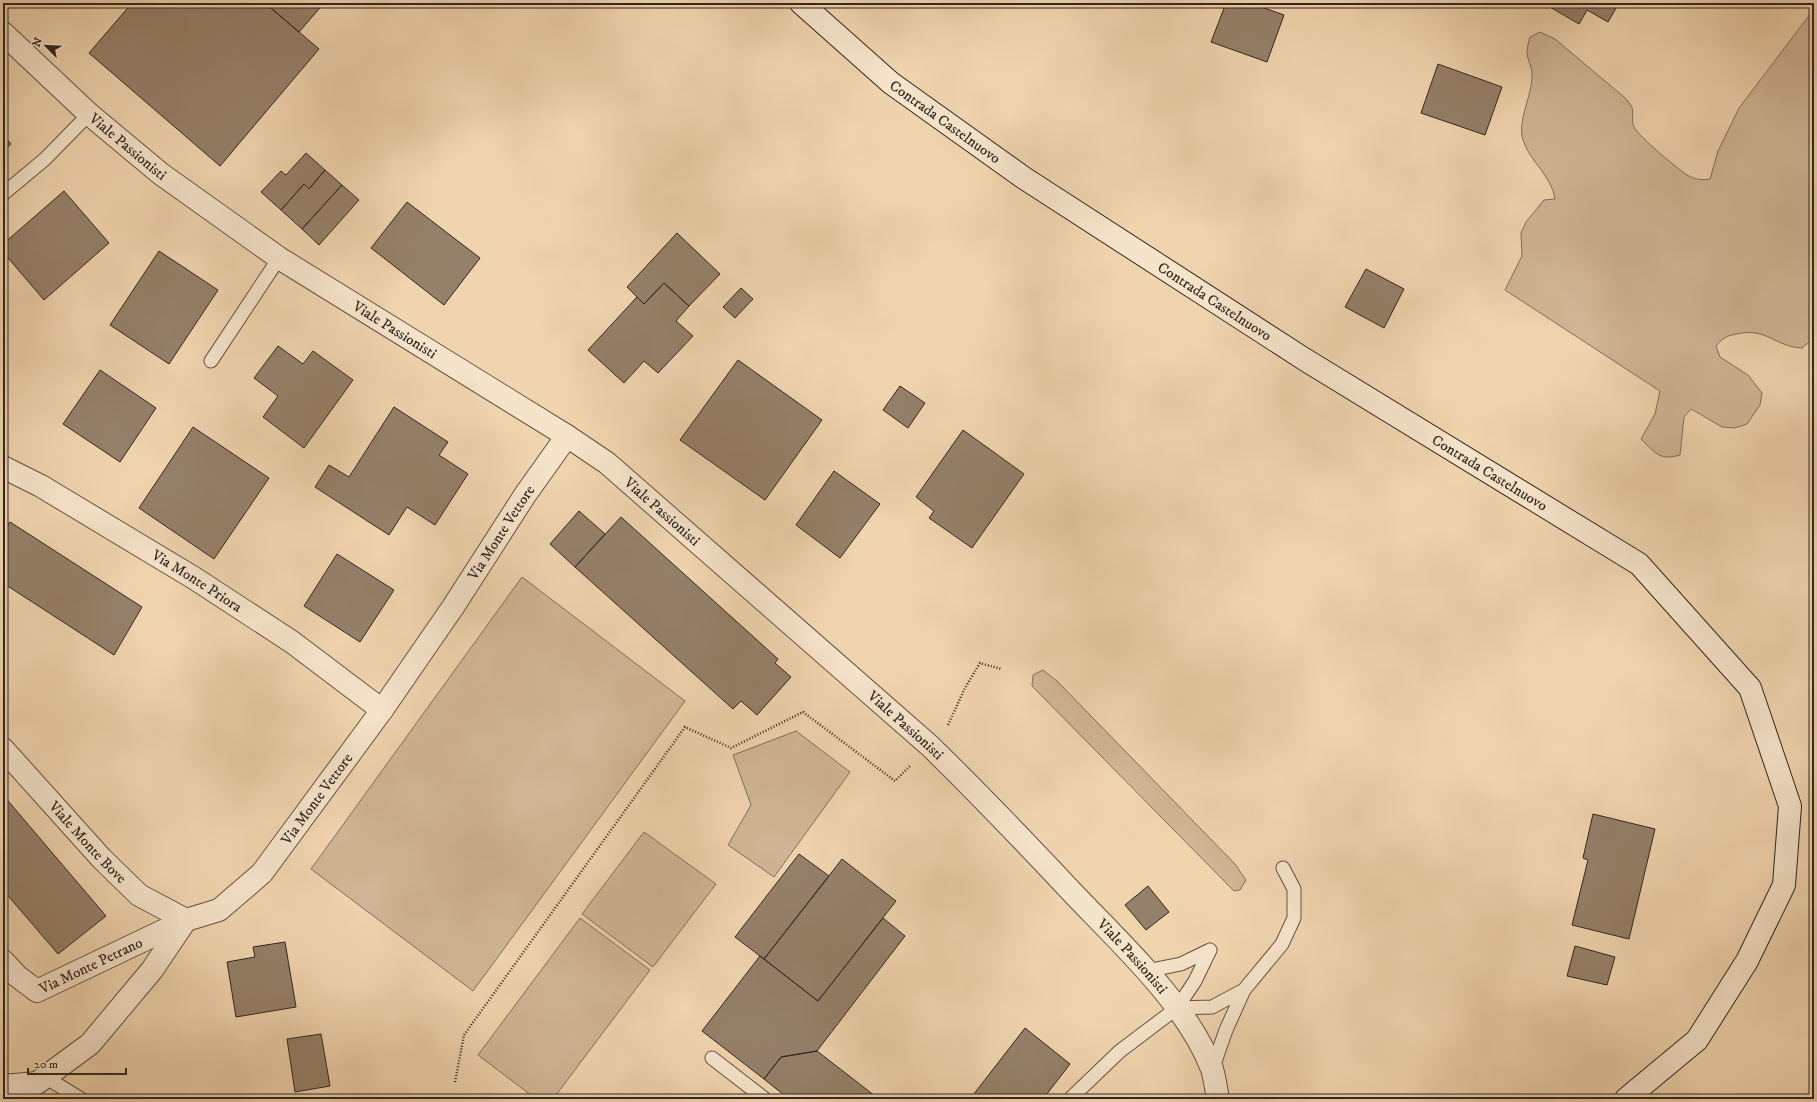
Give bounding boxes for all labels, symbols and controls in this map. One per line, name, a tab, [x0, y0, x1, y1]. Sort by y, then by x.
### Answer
north arrow	[26, 26, 66, 66]
text: N	[30, 35, 46, 49]
street label: Contrada Castelnuovo	[886, 76, 1004, 168]
street label: Viale Passionisti	[85, 108, 170, 185]
street label: Contrada Castelnuovo	[1154, 258, 1275, 345]
street label: Viale Passionisti	[349, 296, 441, 363]
street label: Contrada Castelnuovo	[1428, 430, 1551, 515]
street label: Viale Passionisti	[619, 472, 704, 550]
street label: Via Monte Vettore	[463, 481, 539, 584]
street label: Via Monte Priora	[148, 545, 246, 617]
street label: Viale Passionisti	[863, 686, 948, 764]
street label: Via Monte Vettore	[276, 749, 357, 849]
street label: Viale Monte Bove	[44, 796, 131, 887]
street label: Viale Passionisti	[1093, 914, 1172, 998]
street label: Via Monte Petrano	[35, 933, 145, 999]
scale bar	[28, 1050, 126, 1076]
text: 20 m	[34, 1057, 58, 1072]

